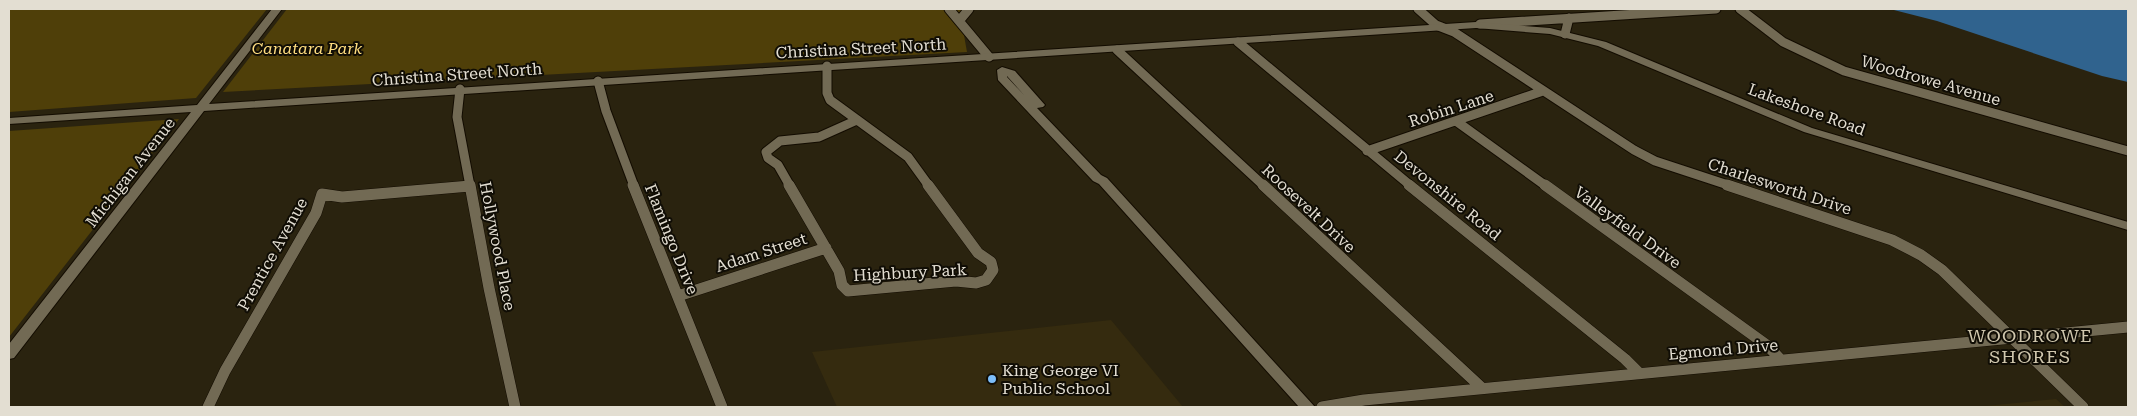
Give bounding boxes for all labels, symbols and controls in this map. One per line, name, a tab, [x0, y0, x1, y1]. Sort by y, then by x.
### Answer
street label: Christina Street North	[775, 35, 947, 62]
park label: Canatara Park	[252, 39, 363, 58]
street label: Woodrowe Avenue	[1859, 51, 2003, 110]
street label: Christina Street North	[371, 59, 543, 90]
street label: Lakeshore Road	[1746, 79, 1868, 140]
street label: Robin Lane	[1406, 86, 1496, 131]
street label: Michigan Avenue	[82, 113, 179, 231]
street label: Devonshire Road	[1391, 147, 1505, 244]
street label: Charlesworth Drive	[1706, 154, 1854, 219]
street label: Roosevelt Drive	[1258, 160, 1360, 257]
street label: Hollywood Place	[476, 180, 519, 312]
street label: Flamingo Drive	[641, 181, 702, 297]
street label: Valleyfield Drive	[1571, 182, 1685, 273]
street label: Prentice Avenue	[234, 194, 311, 314]
street label: Adam Street	[713, 229, 809, 276]
street label: Highbury Park	[853, 260, 967, 285]
district label: WOODROWE SHORES	[1968, 325, 2092, 367]
street label: Egmond Drive	[1667, 335, 1779, 364]
place label: King George VI Public School	[1002, 361, 1119, 398]
marker: King George VI Public School	[986, 373, 998, 385]

